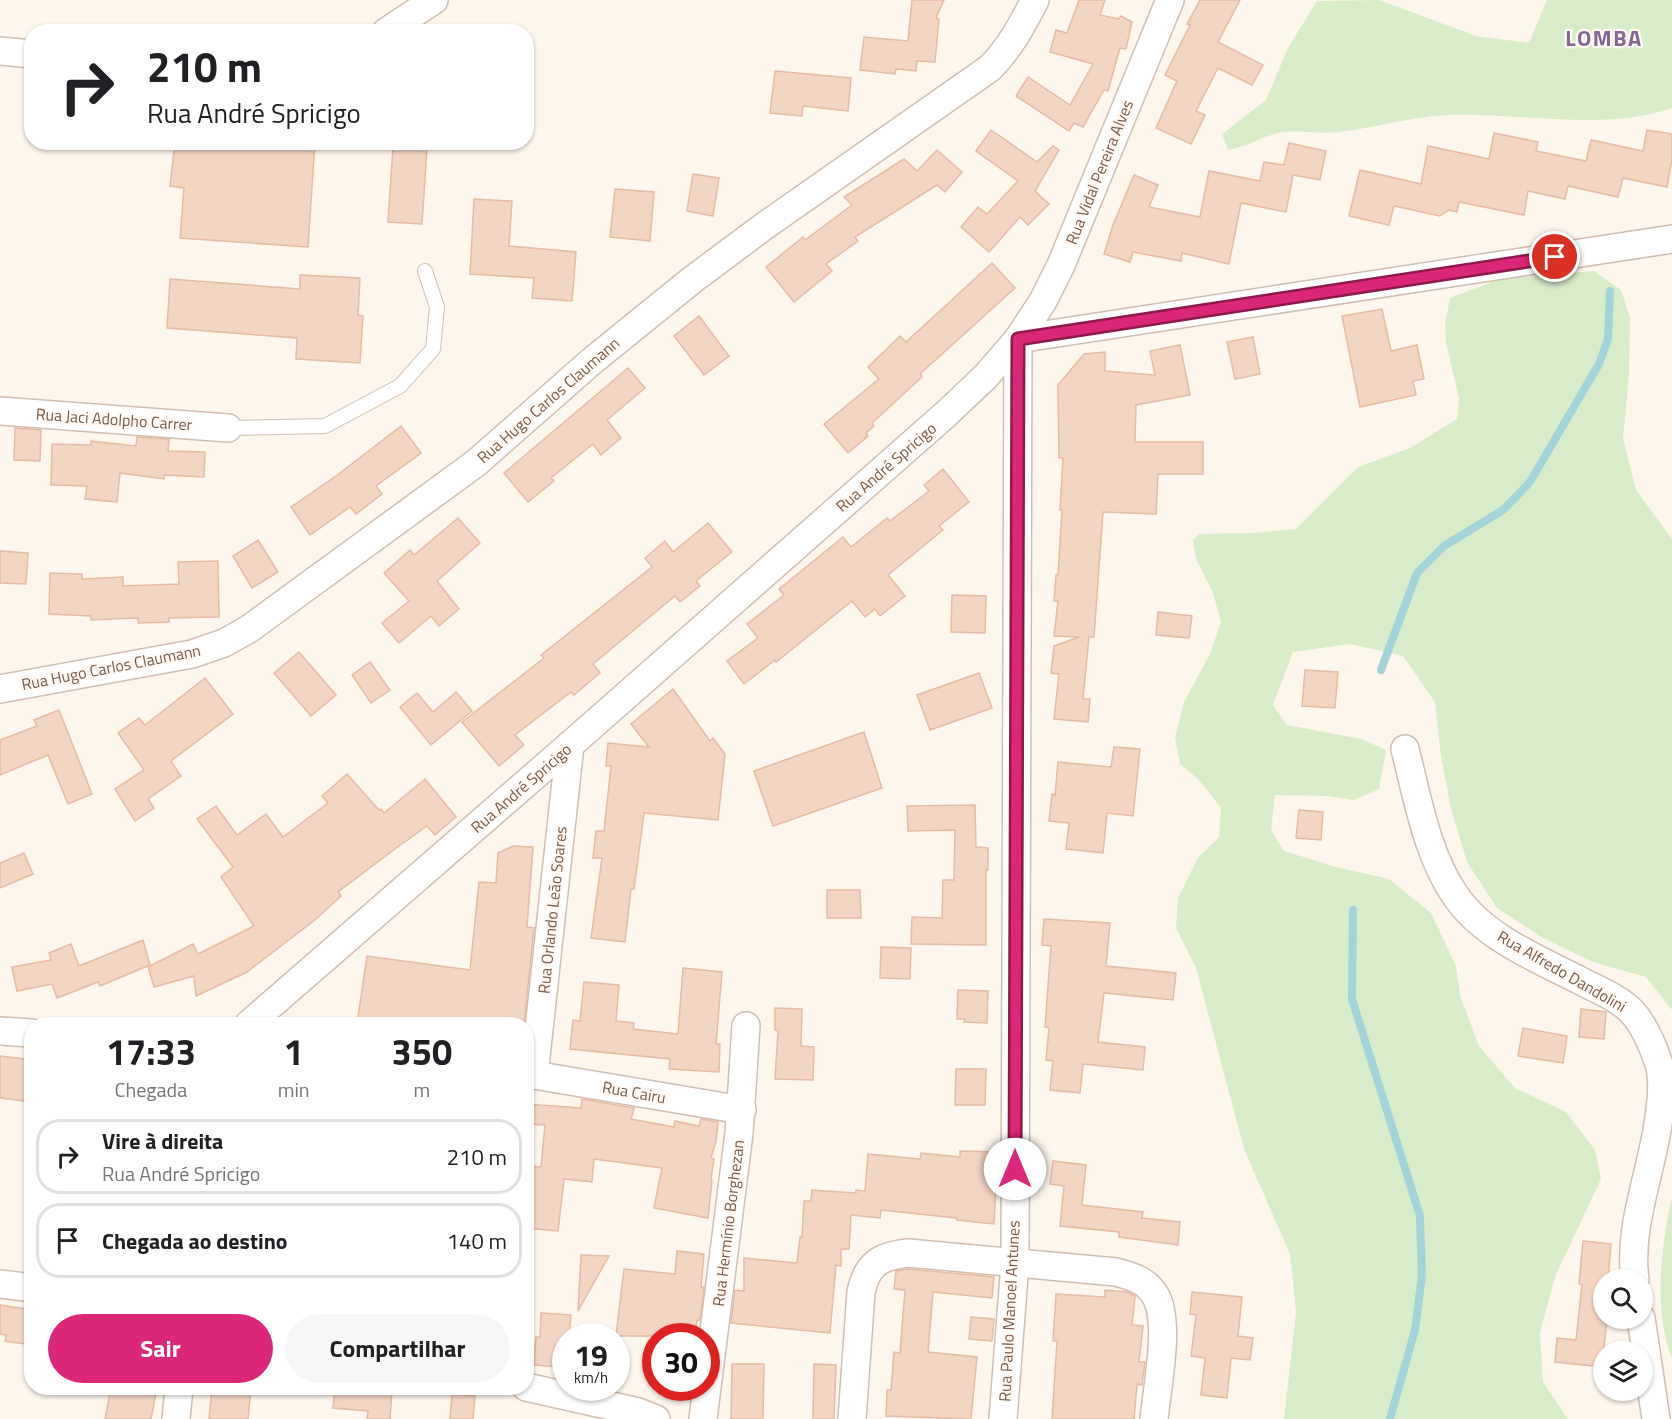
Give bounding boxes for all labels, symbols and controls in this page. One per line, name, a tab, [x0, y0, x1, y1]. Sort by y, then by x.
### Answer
district label: LOMBA	[1565, 21, 1643, 55]
text: 210 m	[147, 34, 262, 98]
icon: right	[48, 48, 126, 126]
text: Rua André Spricigo	[147, 92, 361, 133]
street label: Rua Vidal Pereira Alves	[1059, 96, 1139, 248]
pin	[1529, 231, 1580, 282]
icon: arrive	[1538, 240, 1571, 273]
street label: Rua Hugo Carlos Claumann	[471, 331, 625, 469]
street label: Rua Jaci Adolpho Carrer	[35, 402, 193, 436]
street label: Rua André Spricigo	[830, 416, 942, 518]
street label: Rua Hugo Carlos Claumann	[19, 638, 203, 696]
street label: Rua André Spricigo	[465, 737, 577, 839]
street label: Rua Orlando Leão Soares	[531, 825, 573, 995]
street label: Rua Alfredo Dandolini	[1493, 924, 1631, 1018]
text: 17:33	[106, 1024, 196, 1079]
text: 1	[284, 1024, 304, 1079]
text: 350	[392, 1024, 452, 1079]
text: Chegada	[115, 1074, 187, 1105]
text: min	[278, 1074, 310, 1105]
text: m	[413, 1074, 430, 1105]
street label: Rua Cairu	[600, 1075, 668, 1109]
text: Vire à direita	[102, 1124, 223, 1158]
position arrow	[983, 1137, 1047, 1201]
street label: Rua Hermínio Borghezan	[706, 1138, 750, 1308]
icon: right	[51, 1140, 84, 1173]
text: 210 m	[447, 1140, 507, 1174]
text: Rua André Spricigo	[102, 1158, 260, 1189]
street label: Rua Paulo Manoel Antunes	[992, 1220, 1026, 1402]
icon: arrive	[51, 1224, 84, 1257]
text: Chegada ao destino	[102, 1224, 288, 1258]
text: 140 m	[447, 1224, 507, 1258]
map controls	[1593, 1269, 1653, 1401]
button: search	[1593, 1269, 1653, 1329]
button: Sair	[48, 1314, 273, 1383]
button: Compartilhar	[285, 1314, 510, 1383]
speed limit sign: 30	[642, 1323, 720, 1401]
text: 19	[574, 1332, 608, 1378]
button: layers	[1593, 1341, 1653, 1401]
text: km/h	[574, 1366, 608, 1389]

